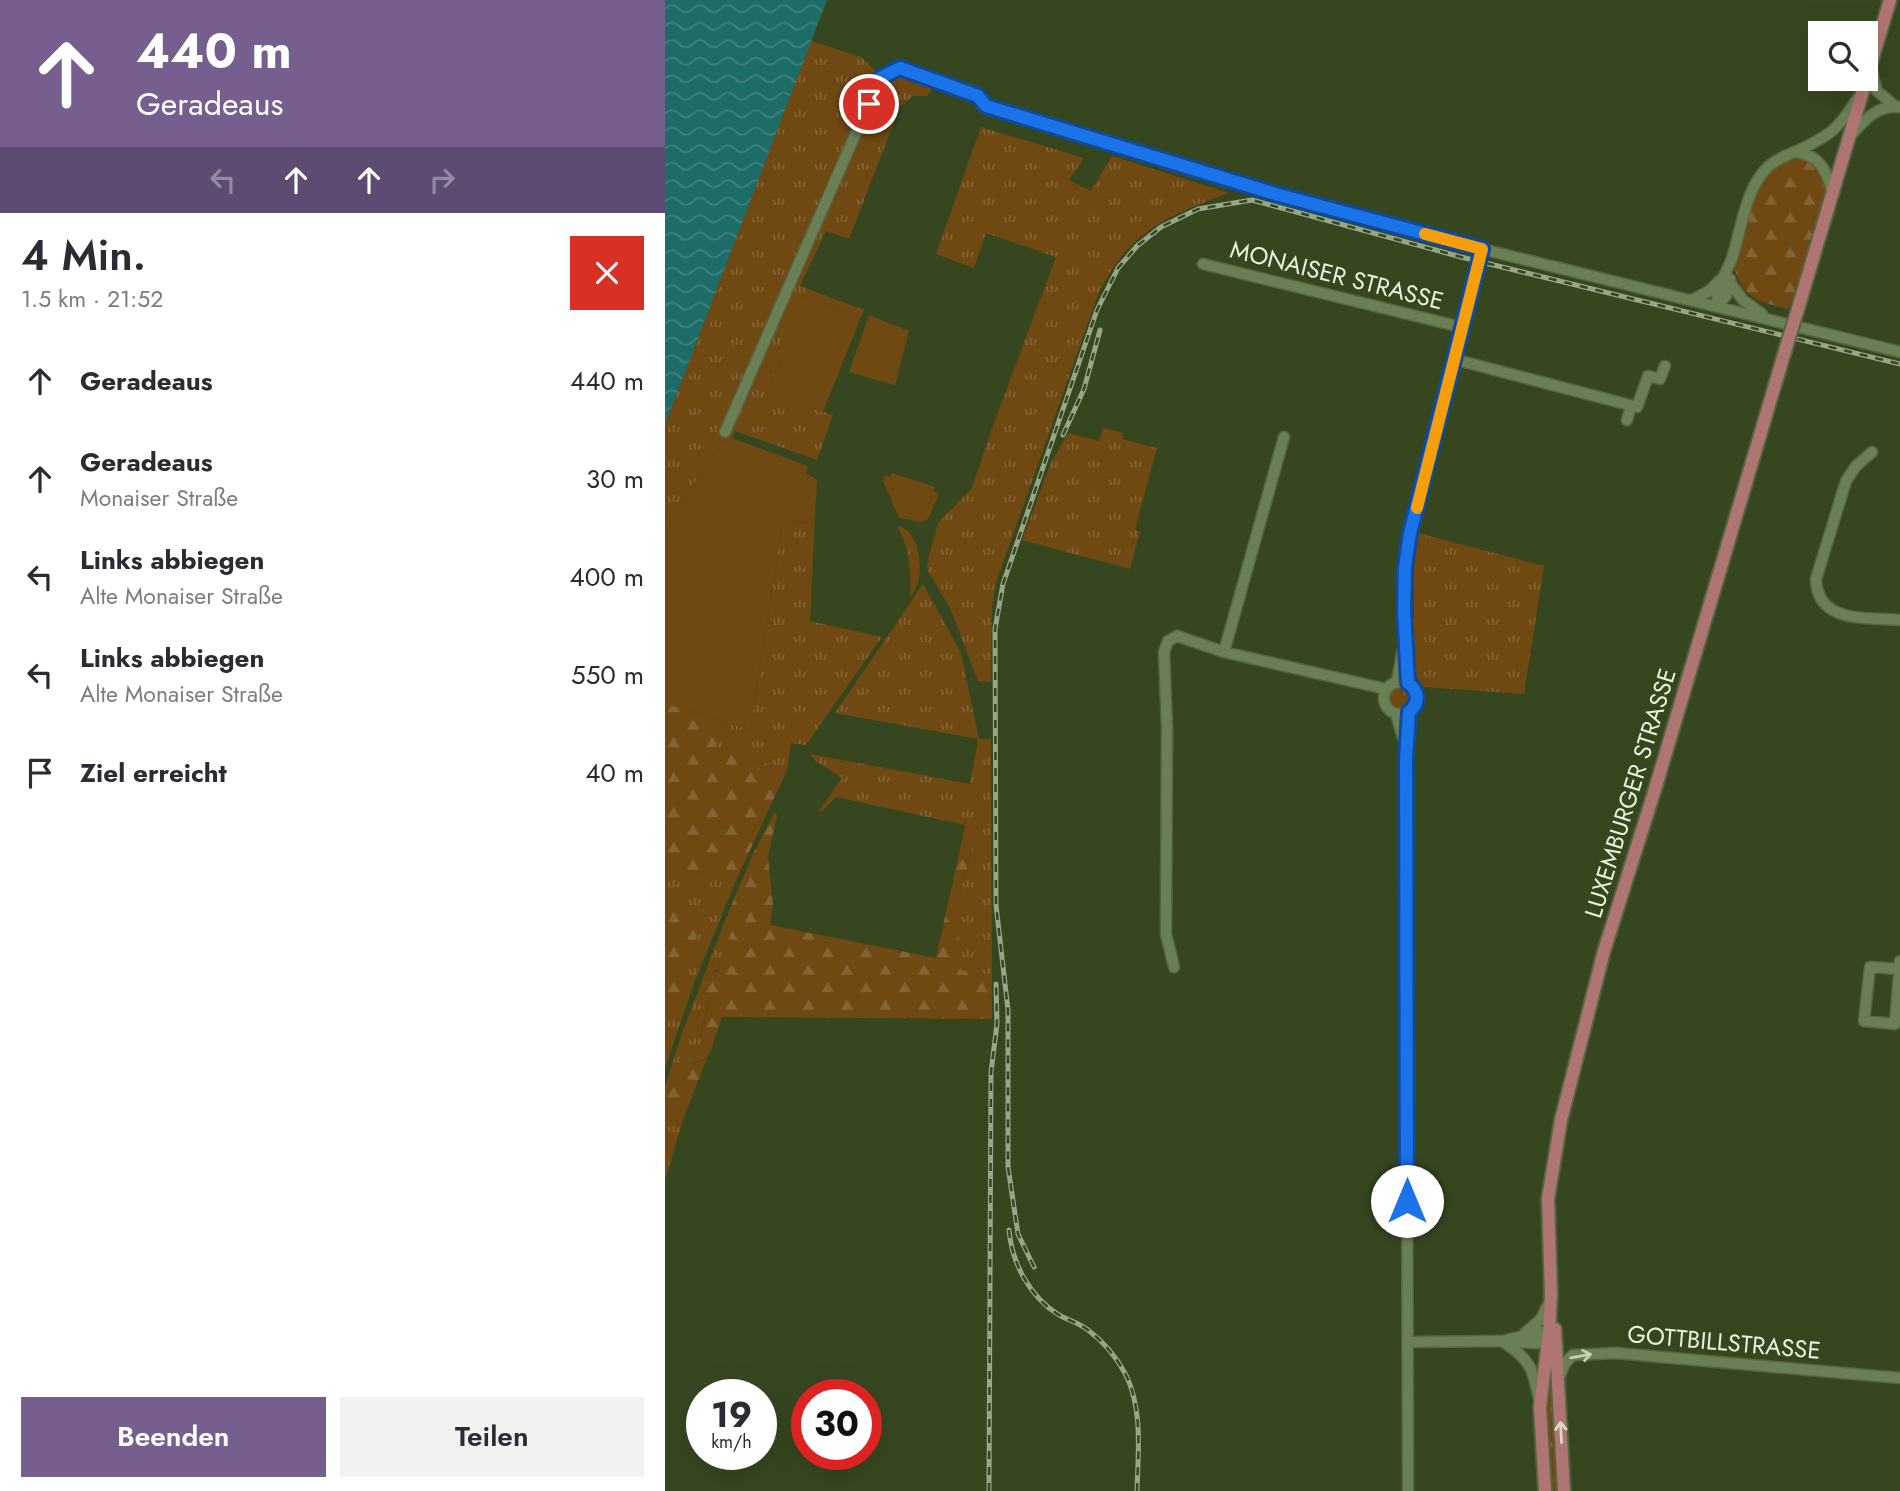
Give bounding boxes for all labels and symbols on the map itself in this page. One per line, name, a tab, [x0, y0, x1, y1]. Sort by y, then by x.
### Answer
pin	[839, 74, 899, 134]
street label: MONAISER STRASSE	[1227, 232, 1447, 318]
street label: LUXEMBURGER STRASSE	[1575, 664, 1685, 922]
position arrow	[1370, 1164, 1444, 1238]
street label: GOTTBILLSTRASSE	[1626, 1316, 1822, 1368]
one-way arrow	[1570, 1349, 1592, 1362]
speed limit sign: 30	[791, 1379, 882, 1470]
one-way arrow	[1554, 1421, 1567, 1444]

